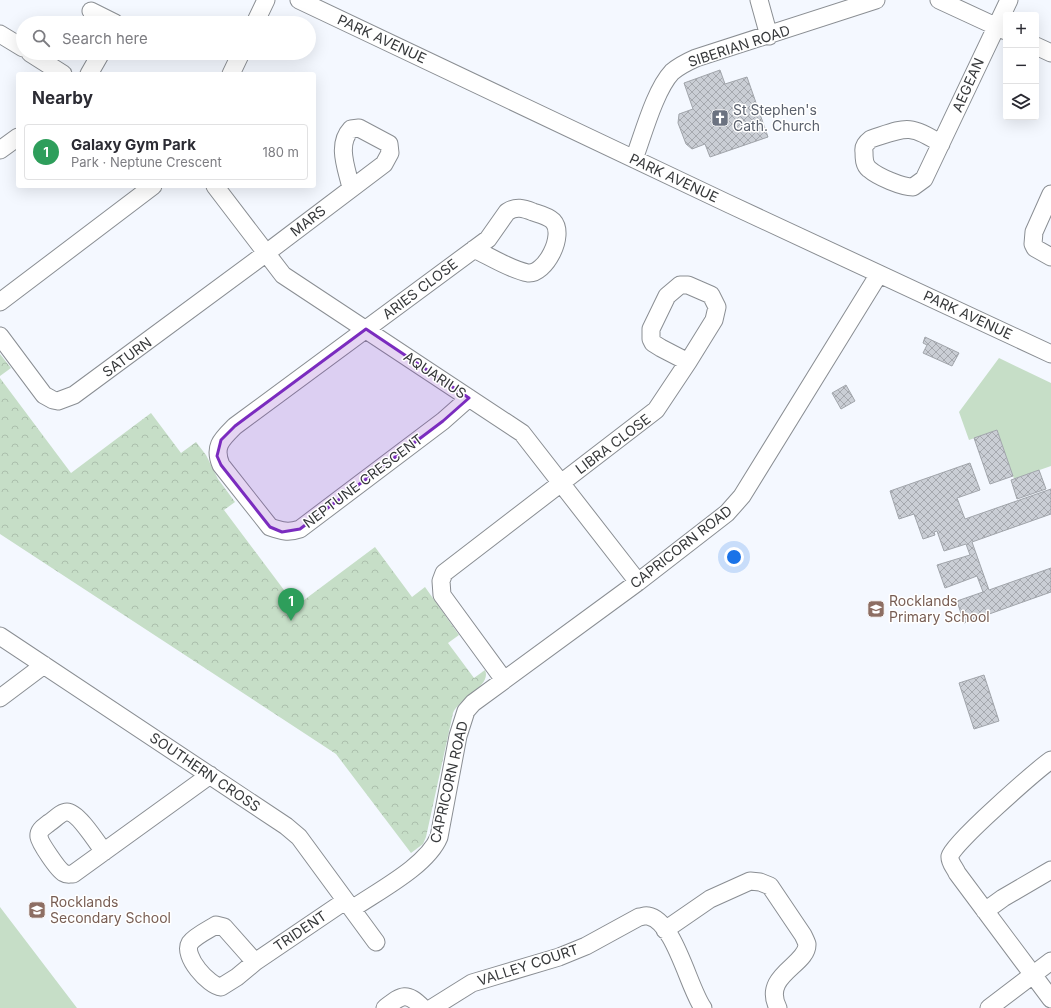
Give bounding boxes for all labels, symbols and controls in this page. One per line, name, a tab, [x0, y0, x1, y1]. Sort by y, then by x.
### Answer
street label: PARK AVENUE	[335, 11, 429, 67]
map controls	[1003, 12, 1039, 120]
button: +	[1003, 12, 1039, 48]
search box	[16, 16, 316, 60]
street label: SIBERIAN ROAD	[686, 21, 792, 70]
icon: search	[30, 27, 52, 49]
text: Search here	[62, 29, 148, 48]
button: −	[1003, 48, 1039, 84]
street label: AEGEAN	[948, 55, 987, 114]
button: layers	[1003, 84, 1039, 120]
text: Nearby	[32, 88, 93, 108]
place label: St Stephen's Cath. Church	[733, 101, 820, 134]
church icon: St Stephen's Cath. Church	[710, 108, 730, 128]
text: Galaxy Gym Park	[71, 135, 196, 154]
text: 1	[43, 144, 49, 160]
text: 180 m	[262, 144, 299, 160]
street label: PARK AVENUE	[627, 150, 721, 206]
text: Park · Neptune Crescent	[71, 154, 222, 170]
street label: MARS	[287, 201, 329, 240]
street label: ARIES CLOSE	[379, 255, 461, 322]
street label: PARK AVENUE	[921, 287, 1015, 343]
street label: SATURN	[99, 333, 155, 380]
street label: AQUARIUS	[401, 347, 470, 402]
street label: LIBRA CLOSE	[572, 410, 653, 477]
street label: NEPTUNE CRESCENT	[300, 430, 426, 531]
street label: CAPRICORN ROAD	[626, 502, 735, 592]
your location	[724, 547, 744, 567]
pin: 1	[278, 588, 304, 621]
place label: Rocklands Primary School	[889, 592, 990, 625]
school or university icon: Rocklands Primary School	[866, 599, 886, 619]
street label: CAPRICORN ROAD	[426, 719, 471, 845]
street label: SOUTHERN CROSS	[147, 728, 264, 815]
place label: Rocklands Secondary School	[50, 893, 171, 926]
school or university icon: Rocklands Secondary School	[27, 900, 47, 920]
street label: TRIDENT	[270, 907, 329, 954]
street label: VALLEY COURT	[475, 940, 581, 989]

